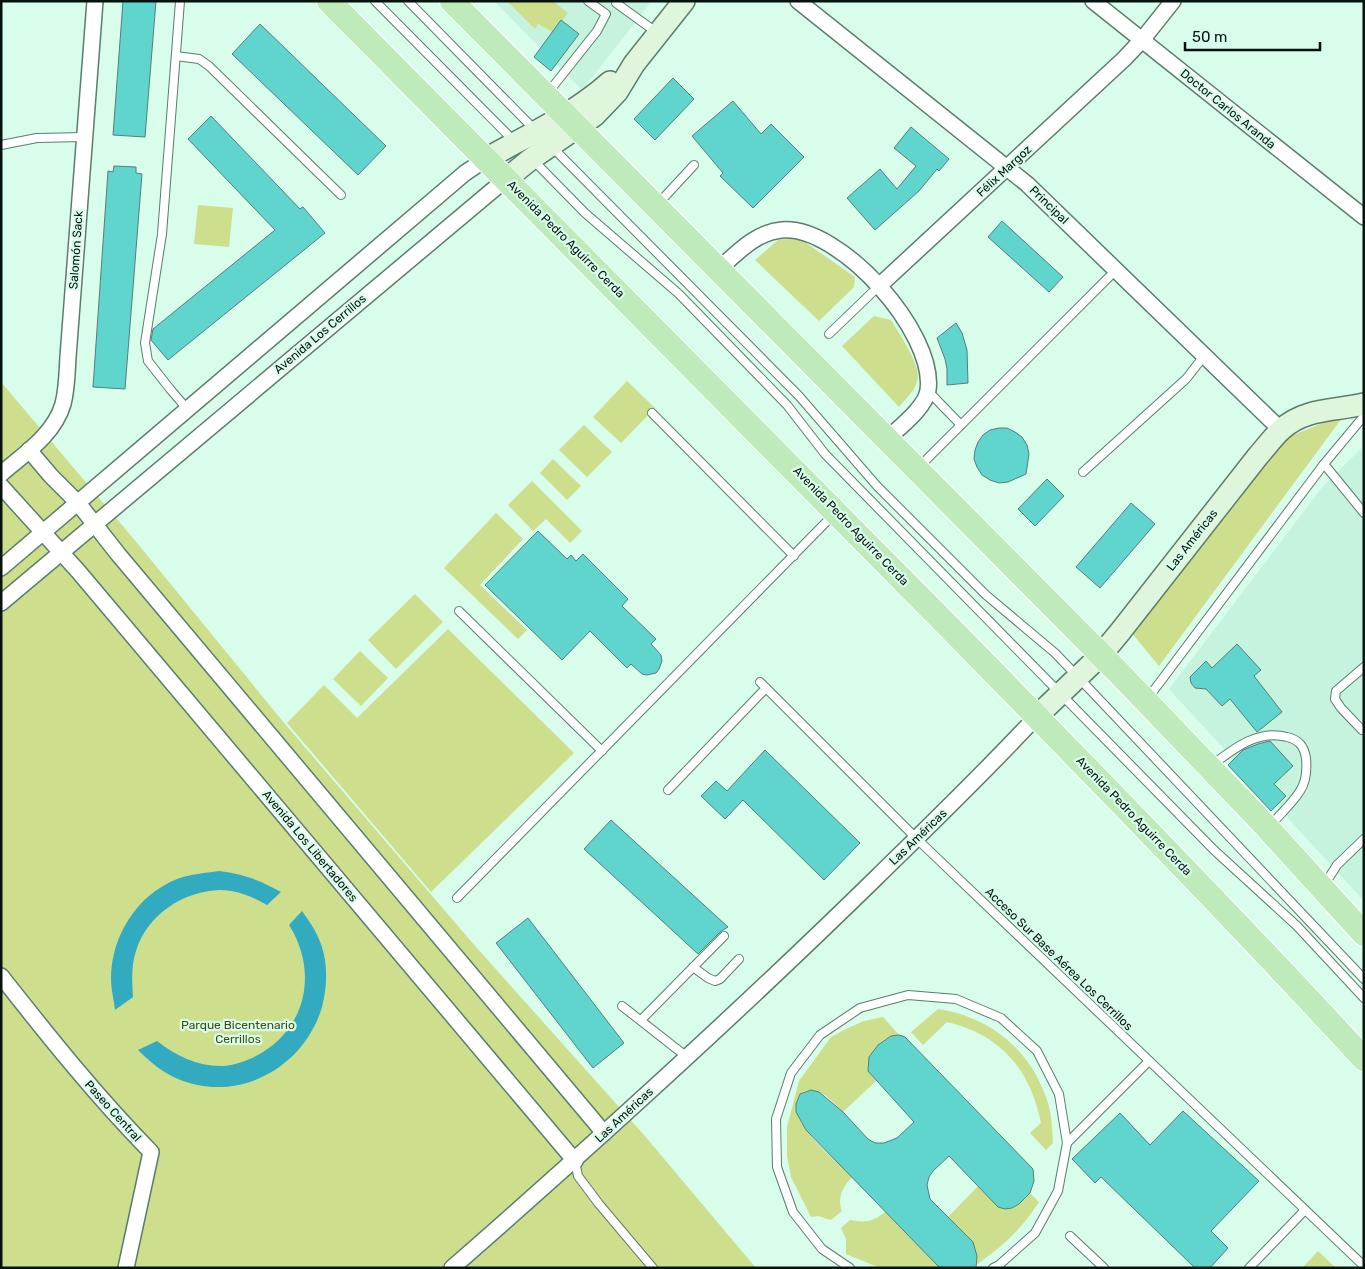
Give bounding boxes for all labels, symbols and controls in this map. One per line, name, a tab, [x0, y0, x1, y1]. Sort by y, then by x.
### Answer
scale bar	[1185, 20, 1320, 52]
text: 50 m	[1192, 28, 1227, 46]
street label: Doctor Carlos Aranda	[1178, 66, 1278, 152]
street label: Félix Margoz	[974, 142, 1034, 200]
street label: Avenida Pedro Aguirre Cerda	[504, 177, 628, 301]
street label: Principal	[1027, 183, 1071, 227]
street label: Salomón Sack	[66, 210, 86, 290]
street label: Avenida Los Cerrillos	[271, 291, 369, 377]
street label: Avenida Pedro Aguirre Cerda	[790, 464, 912, 588]
street label: Las Américas	[1164, 506, 1220, 574]
street label: Avenida Pedro Aguirre Cerda	[1073, 754, 1195, 878]
street label: Avenida Los Libertadores	[259, 788, 361, 904]
street label: Las Américas	[886, 806, 950, 868]
street label: Acceso Sur Base Aérea Los Cerrillos	[982, 885, 1136, 1033]
park label: Parque Bicentenario Cerrillos	[181, 1018, 295, 1046]
street label: Paseo Central	[82, 1078, 144, 1145]
street label: Las Américas	[592, 1085, 656, 1145]

